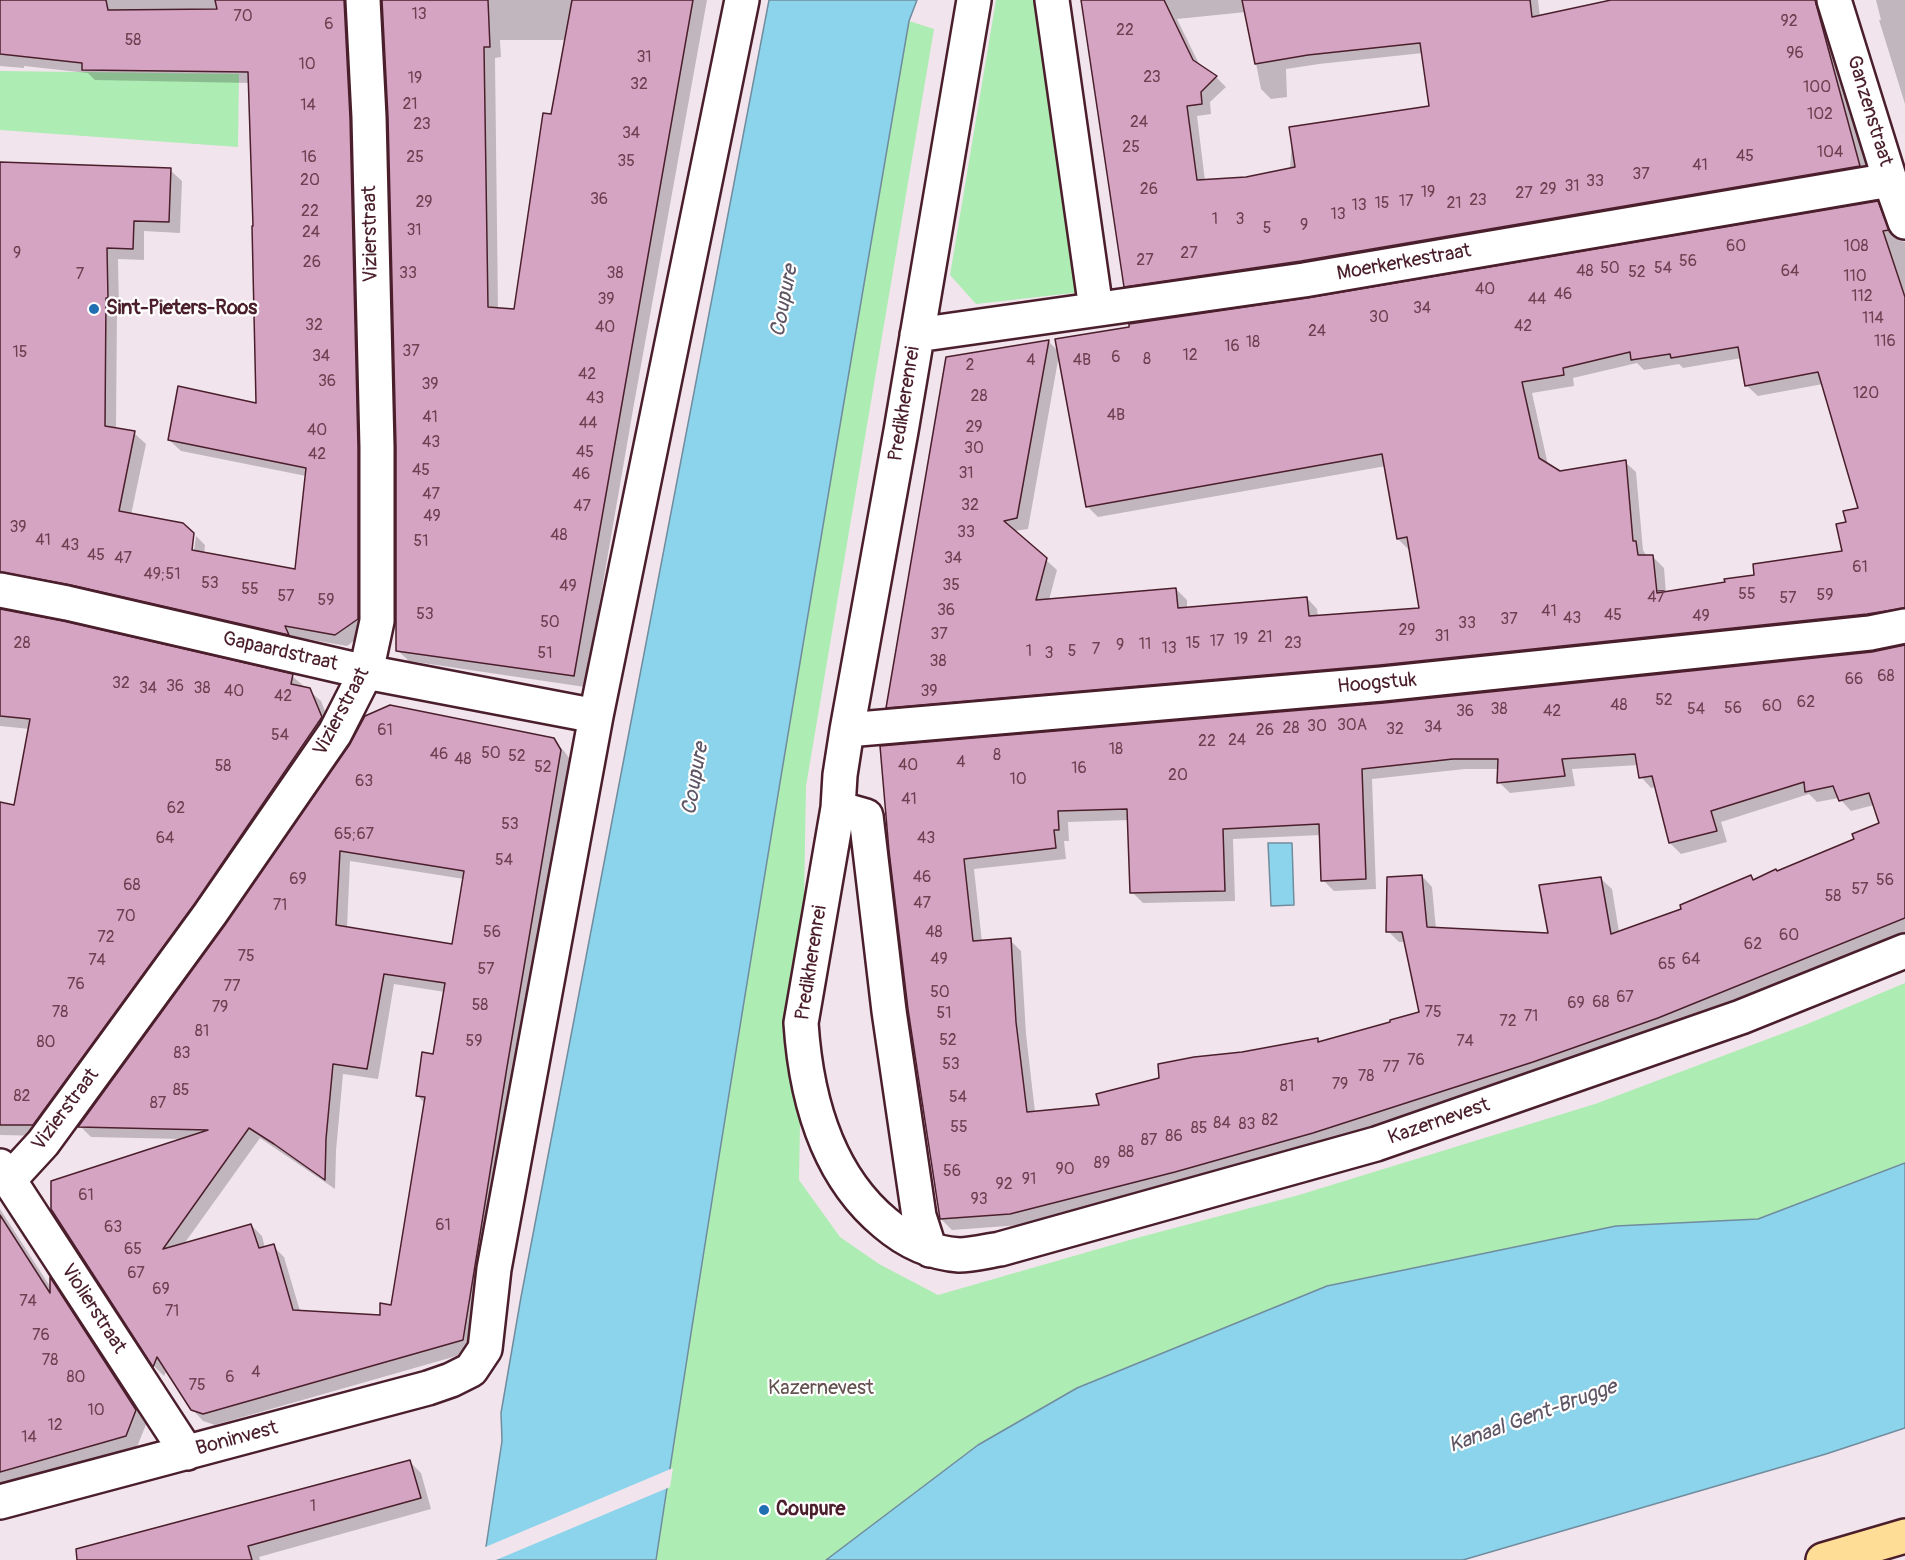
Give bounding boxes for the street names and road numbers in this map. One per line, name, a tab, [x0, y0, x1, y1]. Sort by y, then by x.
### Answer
street label: Ganzenstraat	[1841, 53, 1897, 169]
street label: Vizierstraat	[358, 185, 384, 283]
street label: Moerkerkestraat	[1335, 239, 1473, 287]
street label: Predikherenrei	[884, 345, 926, 463]
street label: Gapaardstraat	[220, 627, 340, 677]
street label: Vizierstraat	[309, 664, 375, 760]
street label: Hoogstuk	[1336, 669, 1418, 699]
street label: Predikherenrei	[791, 904, 833, 1022]
street label: Vizierstraat	[27, 1064, 105, 1156]
street label: Kazernevest	[1385, 1093, 1493, 1151]
street label: Violierstraat	[55, 1260, 131, 1358]
street label: Boninvest	[193, 1417, 281, 1461]

